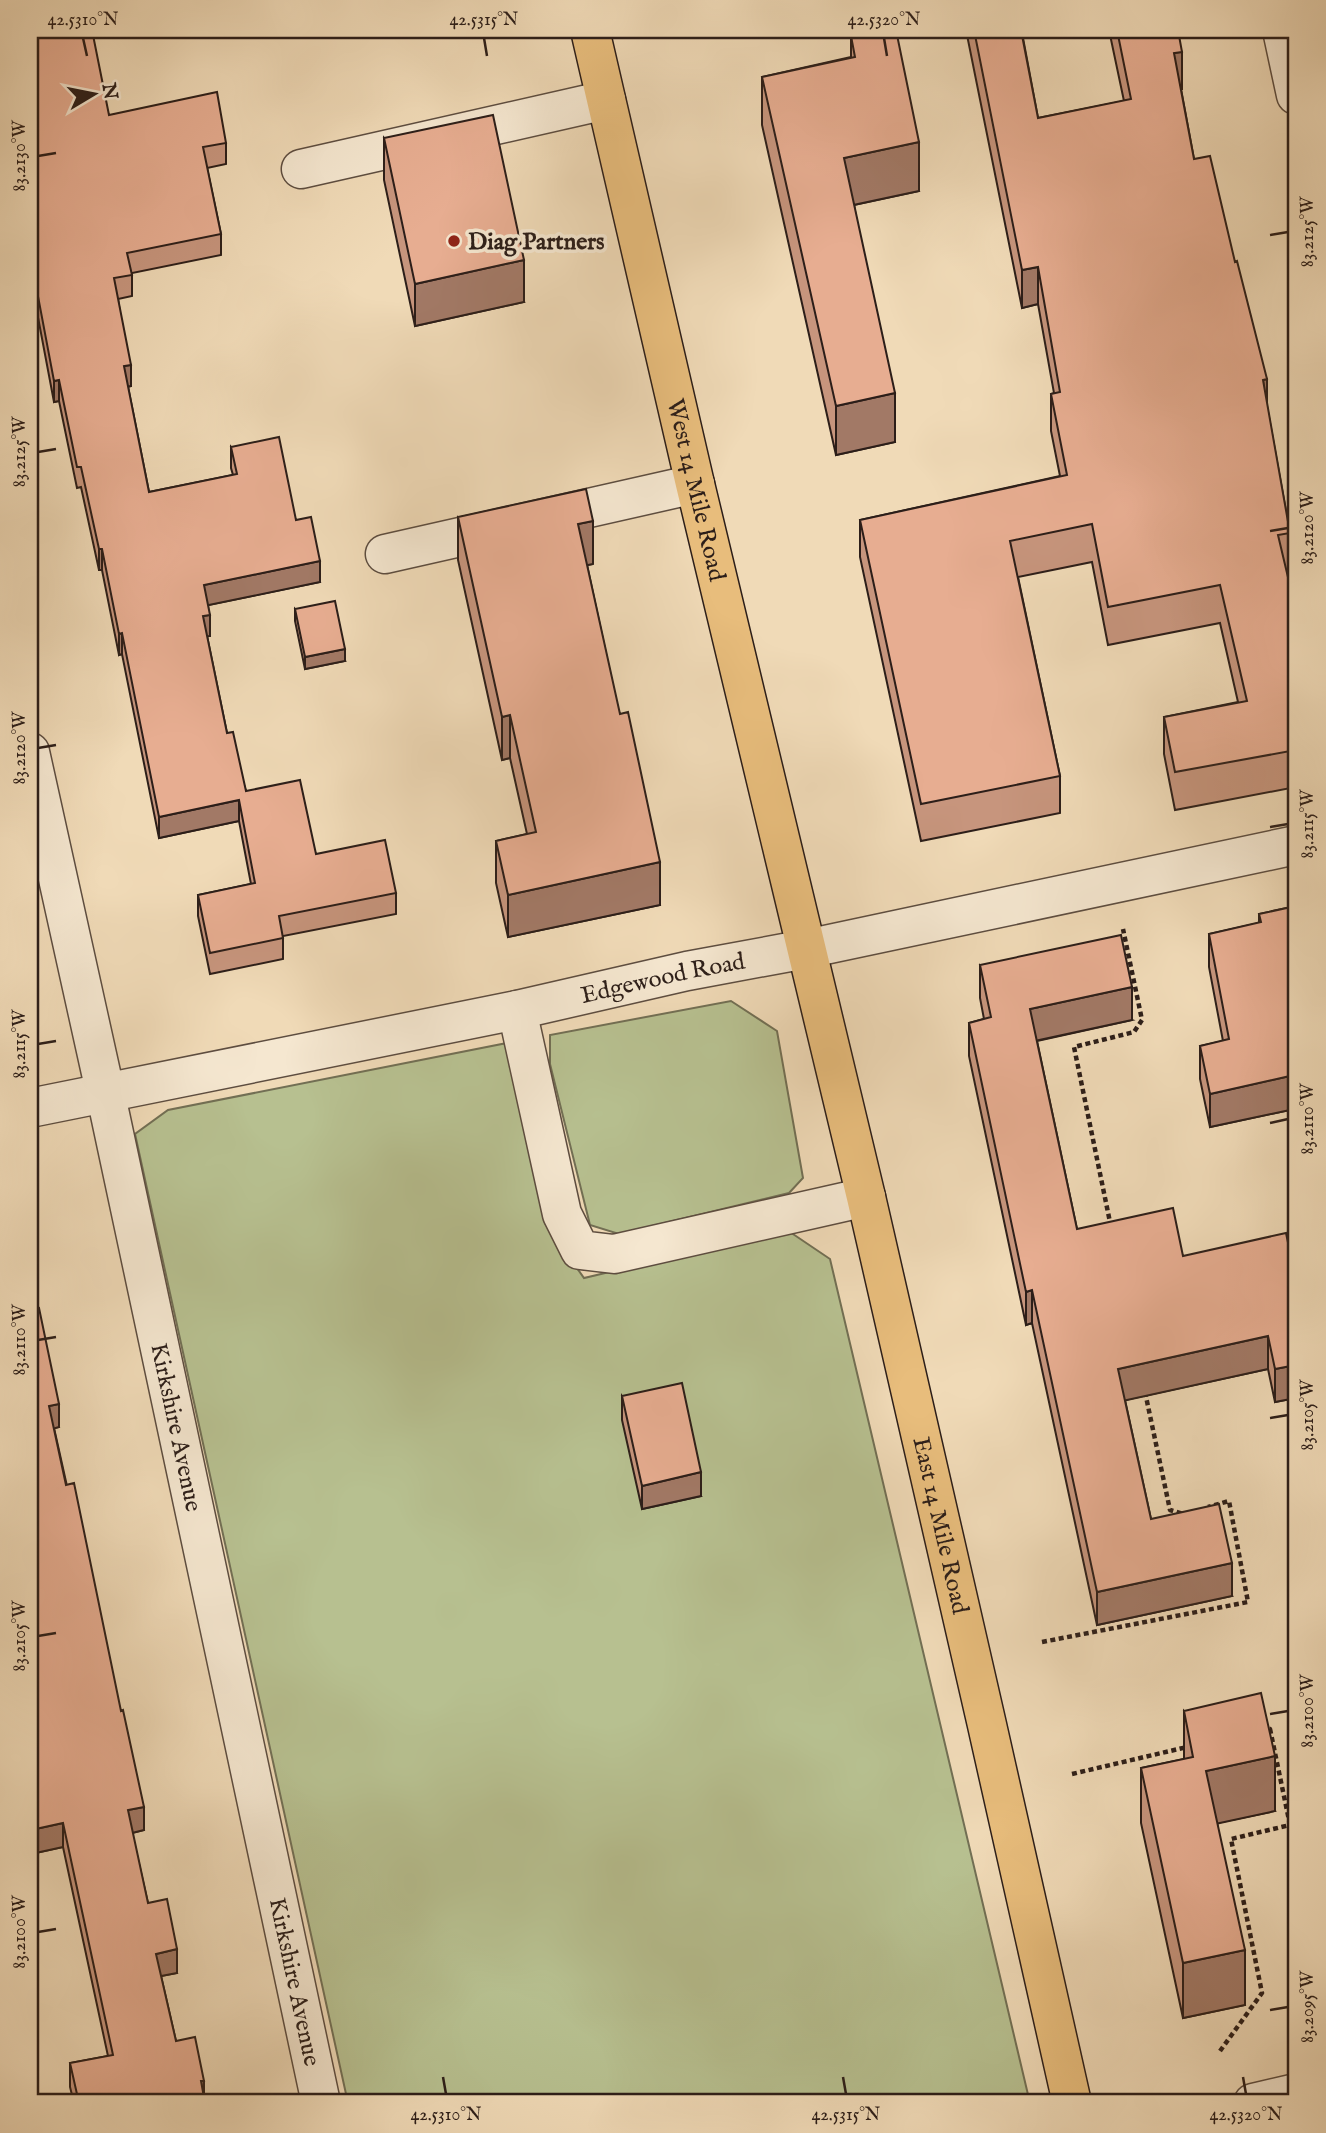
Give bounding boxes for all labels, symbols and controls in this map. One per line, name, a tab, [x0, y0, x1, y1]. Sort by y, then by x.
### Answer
text: 42.5310°N	[47, 9, 119, 32]
text: 42.5315°N	[450, 9, 519, 32]
text: 42.5320°N	[848, 9, 921, 32]
north arrow	[60, 60, 130, 130]
text: N	[95, 80, 122, 102]
text: 83.2130°W	[9, 120, 32, 192]
text: 83.2125°W	[1297, 196, 1320, 267]
place label: Diag Partners	[468, 227, 605, 258]
marker: Diag Partners	[446, 233, 462, 249]
street label: West 14 Mile Road	[659, 396, 732, 585]
text: 83.2125°W	[9, 416, 32, 487]
text: 83.2120°W	[1297, 491, 1320, 564]
text: 83.2120°W	[9, 711, 32, 784]
text: 83.2115°W	[1297, 789, 1320, 858]
street label: Edgewood Road	[578, 947, 748, 1012]
text: 83.2115°W	[9, 1009, 32, 1078]
text: 83.2110°W	[1297, 1083, 1320, 1155]
text: 83.2110°W	[9, 1304, 32, 1376]
street label: Kirkshire Avenue	[142, 1340, 208, 1515]
text: 83.2105°W	[1297, 1379, 1320, 1450]
street label: East 14 Mile Road	[904, 1434, 975, 1617]
text: 83.2105°W	[9, 1600, 32, 1671]
text: 83.2100°W	[1297, 1674, 1320, 1748]
text: 83.2100°W	[9, 1895, 32, 1969]
street label: Kirkshire Avenue	[261, 1895, 327, 2069]
text: 83.2095°W	[1297, 1970, 1320, 2043]
text: 42.5310°N	[410, 2104, 482, 2127]
text: 42.5315°N	[812, 2104, 881, 2127]
text: 42.5320°N	[1210, 2104, 1283, 2127]

